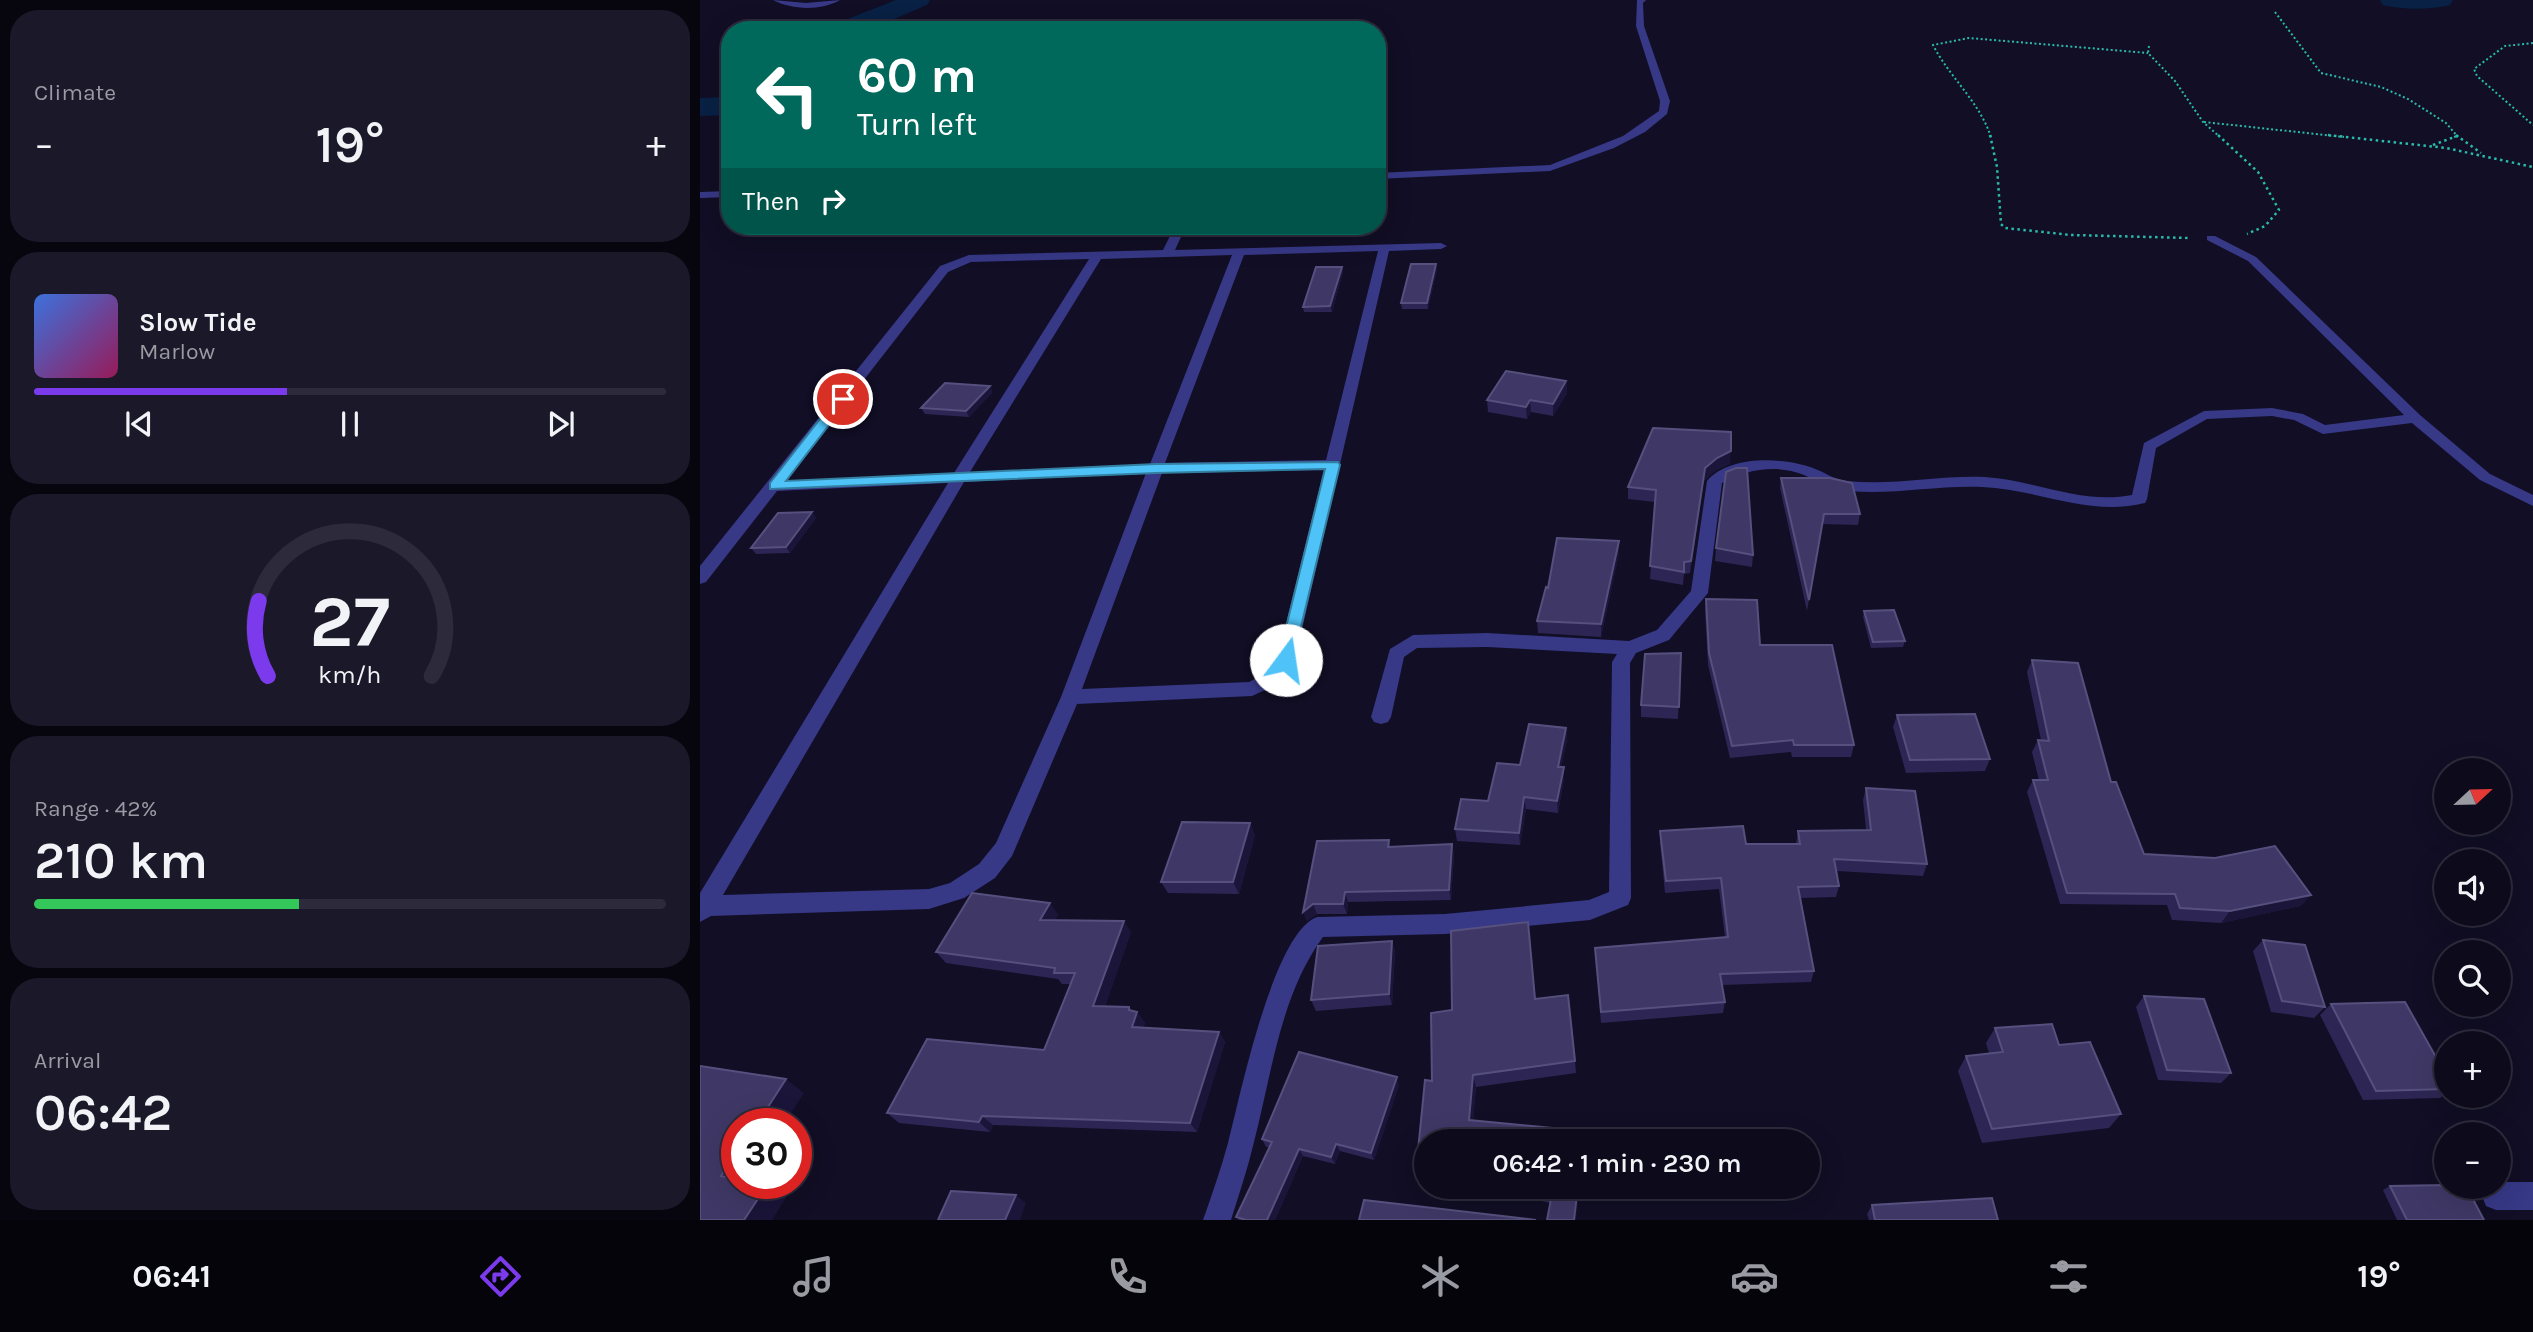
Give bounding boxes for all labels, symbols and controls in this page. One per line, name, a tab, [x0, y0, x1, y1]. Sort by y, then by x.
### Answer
text: 60 m	[857, 47, 977, 104]
icon: left	[742, 49, 833, 140]
text: Climate	[34, 79, 116, 106]
text: Turn left	[857, 106, 977, 143]
text: 19°	[316, 114, 384, 175]
text: −	[34, 122, 54, 167]
text: +	[646, 122, 666, 167]
icon: right	[814, 182, 852, 220]
text: Then	[742, 186, 800, 217]
text: Slow Tide	[139, 307, 257, 338]
text: Marlow	[139, 338, 215, 365]
pin	[813, 369, 873, 429]
icon: arrive	[824, 380, 862, 418]
icon: previous	[120, 405, 158, 443]
icon: pause	[331, 405, 369, 443]
icon: next	[542, 405, 580, 443]
text: 27	[310, 579, 390, 664]
position arrow	[1249, 623, 1323, 697]
text: km/h	[318, 660, 382, 689]
north arrow	[2434, 758, 2511, 835]
map controls	[2434, 758, 2511, 1199]
text: Range · 42%	[34, 795, 157, 822]
text: 210 km	[34, 830, 208, 891]
button: sound	[2434, 849, 2511, 926]
button: search	[2434, 940, 2511, 1017]
button: +	[2434, 1031, 2511, 1108]
text: Arrival	[34, 1047, 101, 1074]
text: 06:42	[34, 1082, 172, 1143]
speed limit sign: 30	[721, 1108, 812, 1199]
button: −	[2434, 1122, 2511, 1199]
text: 06:42 · 1 min · 230 m	[1493, 1148, 1741, 1179]
icon: directions	[476, 1252, 525, 1301]
icon: music	[789, 1252, 838, 1301]
icon: phone	[1103, 1252, 1152, 1301]
icon: climate	[1416, 1252, 1465, 1301]
icon: car	[1730, 1252, 1779, 1301]
icon: filters	[2044, 1252, 2093, 1301]
text: 06:41	[132, 1258, 211, 1295]
text: 19°	[2357, 1258, 2401, 1295]

